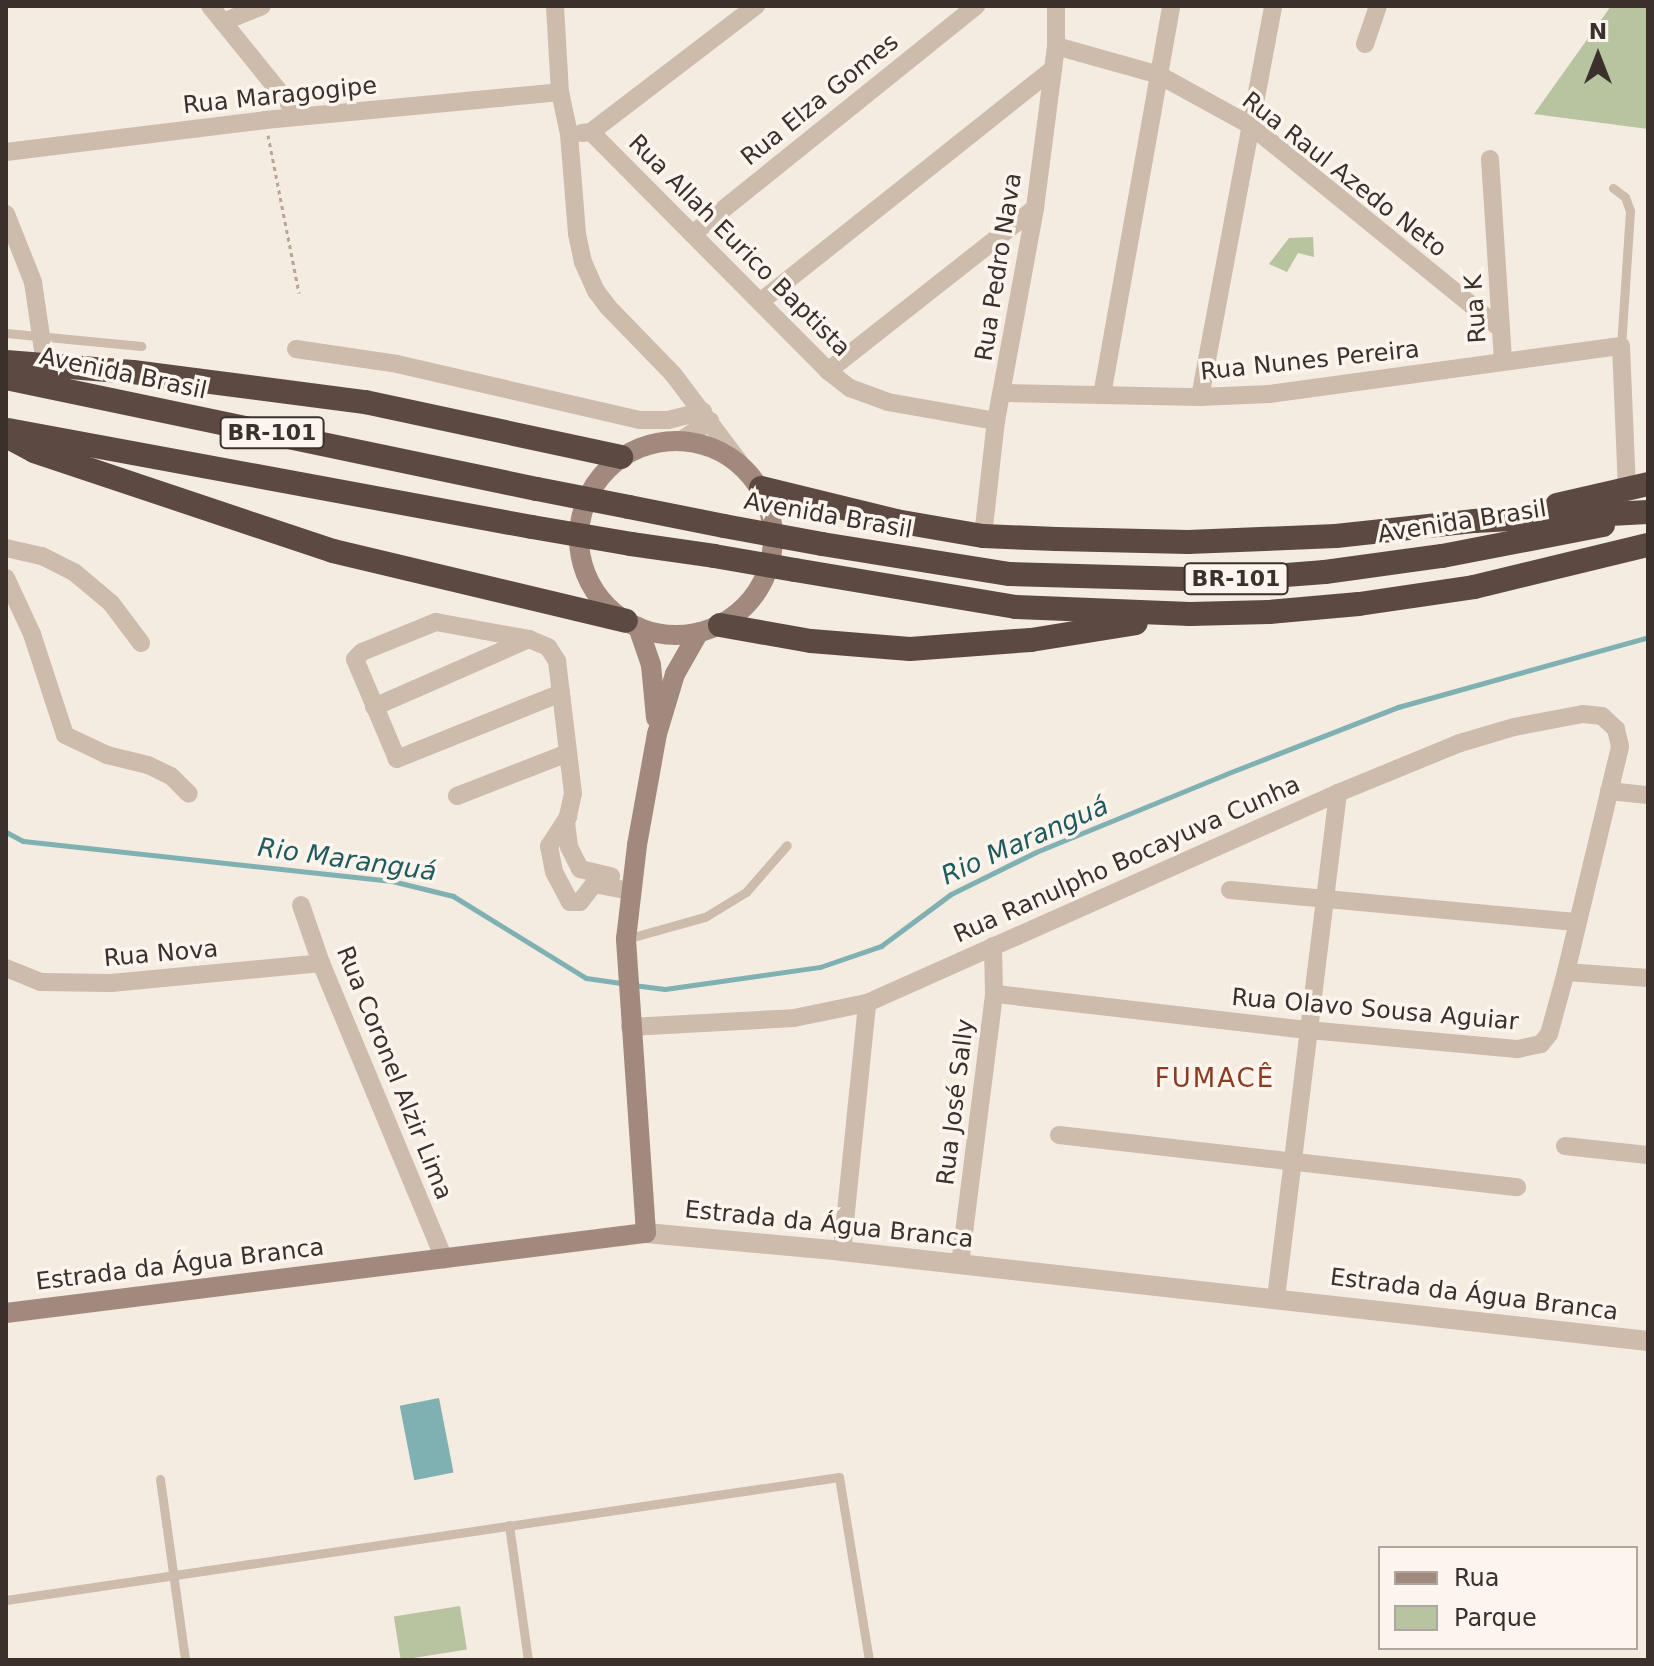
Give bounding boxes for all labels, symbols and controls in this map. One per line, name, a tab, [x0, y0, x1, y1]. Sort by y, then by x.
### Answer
north arrow	[1558, 16, 1638, 96]
text: N	[1589, 19, 1607, 44]
street label: Rua Elza Gomes	[736, 28, 904, 172]
street label: Rua Maragogipe	[182, 71, 378, 121]
street label: Rua Raul Azedo Neto	[1236, 86, 1452, 264]
street label: Rua Allah Eurico Baptista	[622, 129, 856, 363]
street label: Rua Pedro Nava	[970, 171, 1028, 363]
street label: Rua K	[1459, 274, 1493, 344]
street label: Rua Nunes Pereira	[1199, 335, 1421, 387]
street label: Avenida Brasil	[37, 342, 209, 406]
road number: BR-101	[218, 415, 326, 451]
street label: Avenida Brasil	[742, 487, 914, 545]
street label: Avenida Brasil	[1376, 494, 1548, 550]
road number: BR-101	[1182, 561, 1290, 597]
street label: Rua Ranulpho Bocayuva Cunha	[949, 770, 1305, 950]
water label: Rio Maranguá	[937, 790, 1113, 892]
water label: Rio Maranguá	[256, 832, 438, 888]
street label: Rua Nova	[103, 935, 219, 973]
street label: Rua Coronel Alzir Lima	[330, 942, 458, 1204]
street label: Rua Olavo Sousa Aguiar	[1230, 983, 1520, 1037]
street label: Rua José Sally	[932, 1017, 980, 1187]
district label: FUMACÊ	[1155, 1063, 1275, 1095]
street label: Estrada da Água Branca	[683, 1196, 975, 1254]
street label: Estrada da Água Branca	[34, 1233, 326, 1297]
street label: Estrada da Água Branca	[1328, 1263, 1620, 1327]
legend	[1378, 1546, 1638, 1650]
text: Rua	[1454, 1564, 1500, 1592]
text: Parque	[1454, 1604, 1537, 1632]

